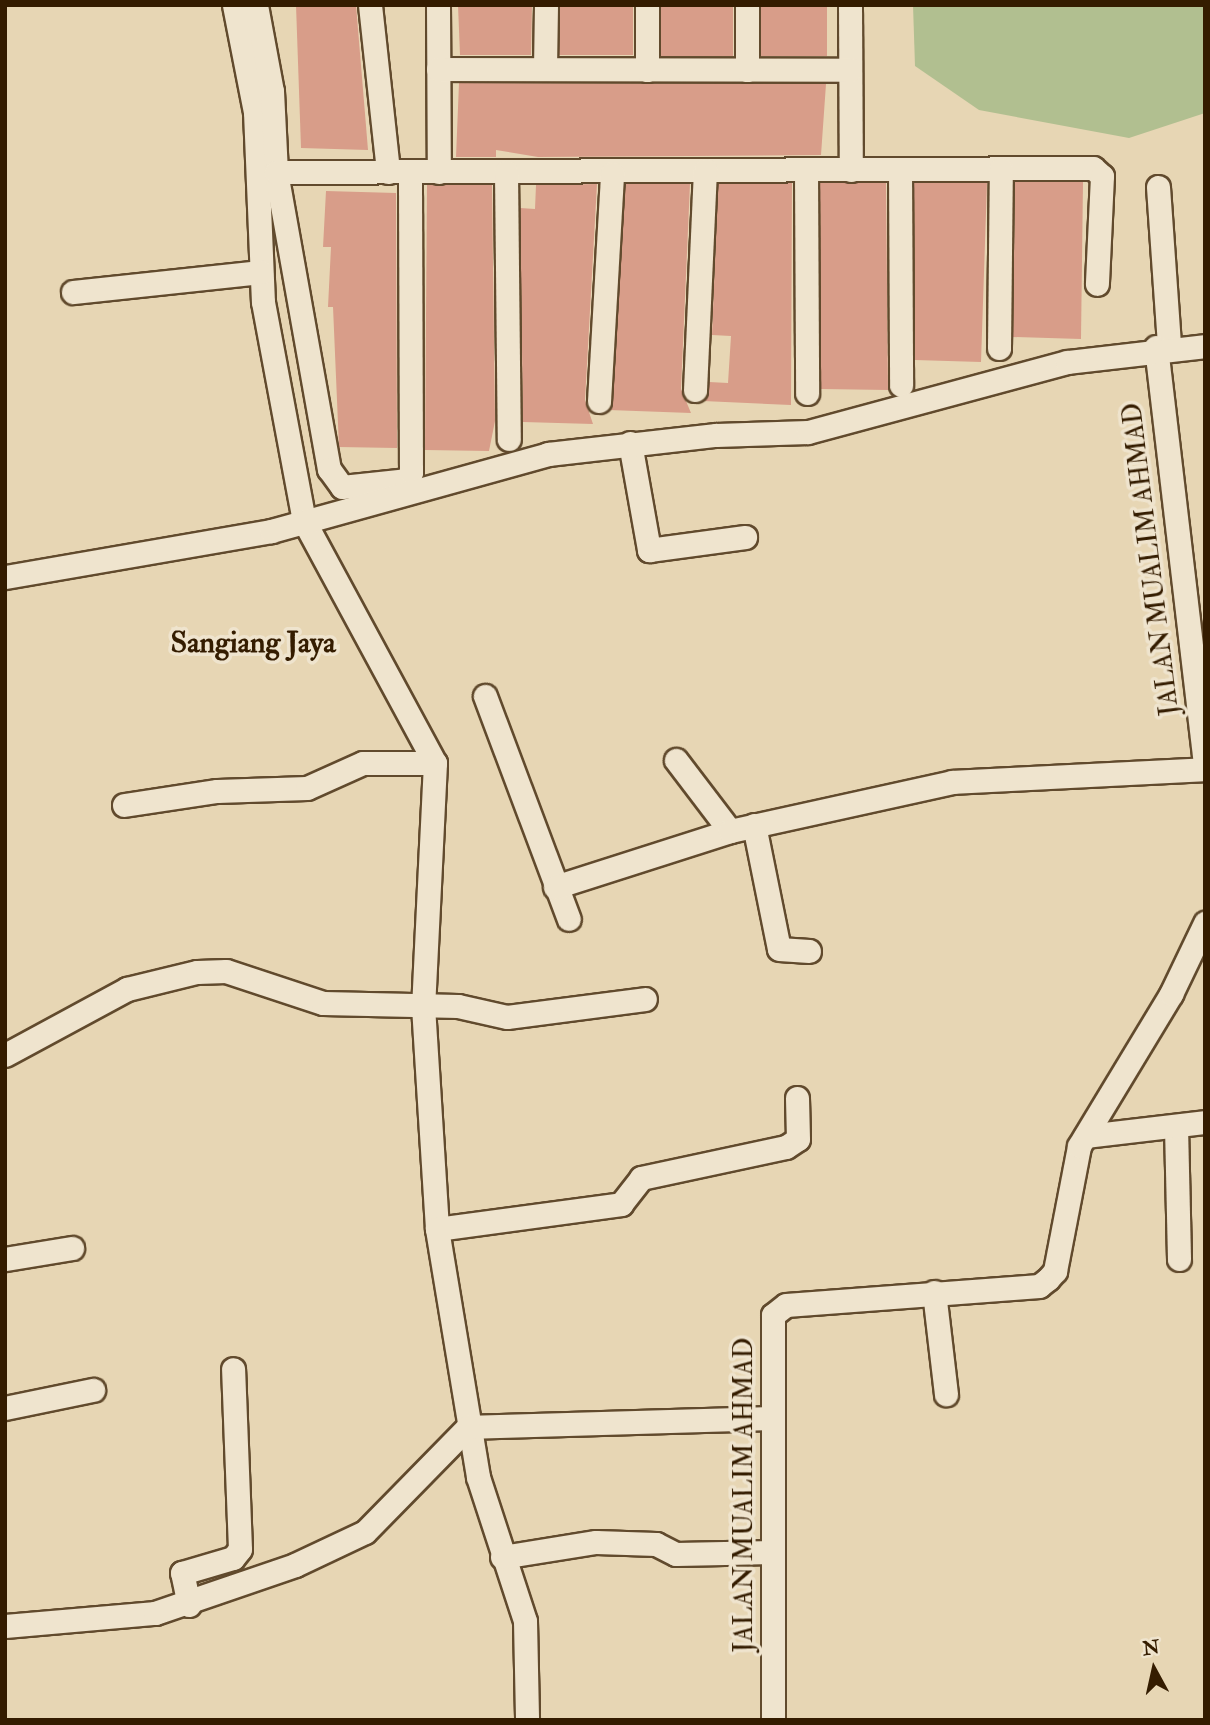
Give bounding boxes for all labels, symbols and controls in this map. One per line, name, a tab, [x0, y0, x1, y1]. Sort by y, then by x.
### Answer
street label: JALAN MUALIM AHMAD	[1117, 401, 1187, 717]
district label: Sangiang Jaya	[170, 625, 336, 661]
street label: JALAN MUALIM AHMAD	[729, 1338, 761, 1652]
north arrow	[1119, 1634, 1189, 1704]
text: N	[1141, 1635, 1161, 1661]

